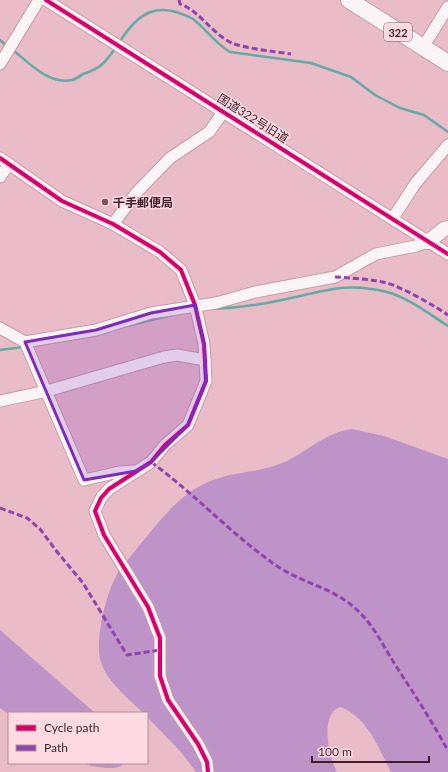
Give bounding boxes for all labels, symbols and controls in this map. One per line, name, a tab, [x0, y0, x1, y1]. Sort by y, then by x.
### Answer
road number: 322	[384, 23, 412, 41]
street label: 国道322号旧道	[215, 90, 291, 146]
place label: 千手郵便局	[113, 195, 173, 210]
marker: 千手郵便局	[100, 197, 110, 207]
legend	[8, 712, 148, 764]
text: Cycle path	[44, 720, 99, 735]
scale bar	[312, 738, 429, 764]
text: Path	[44, 740, 68, 755]
text: 100 m	[318, 744, 352, 759]

